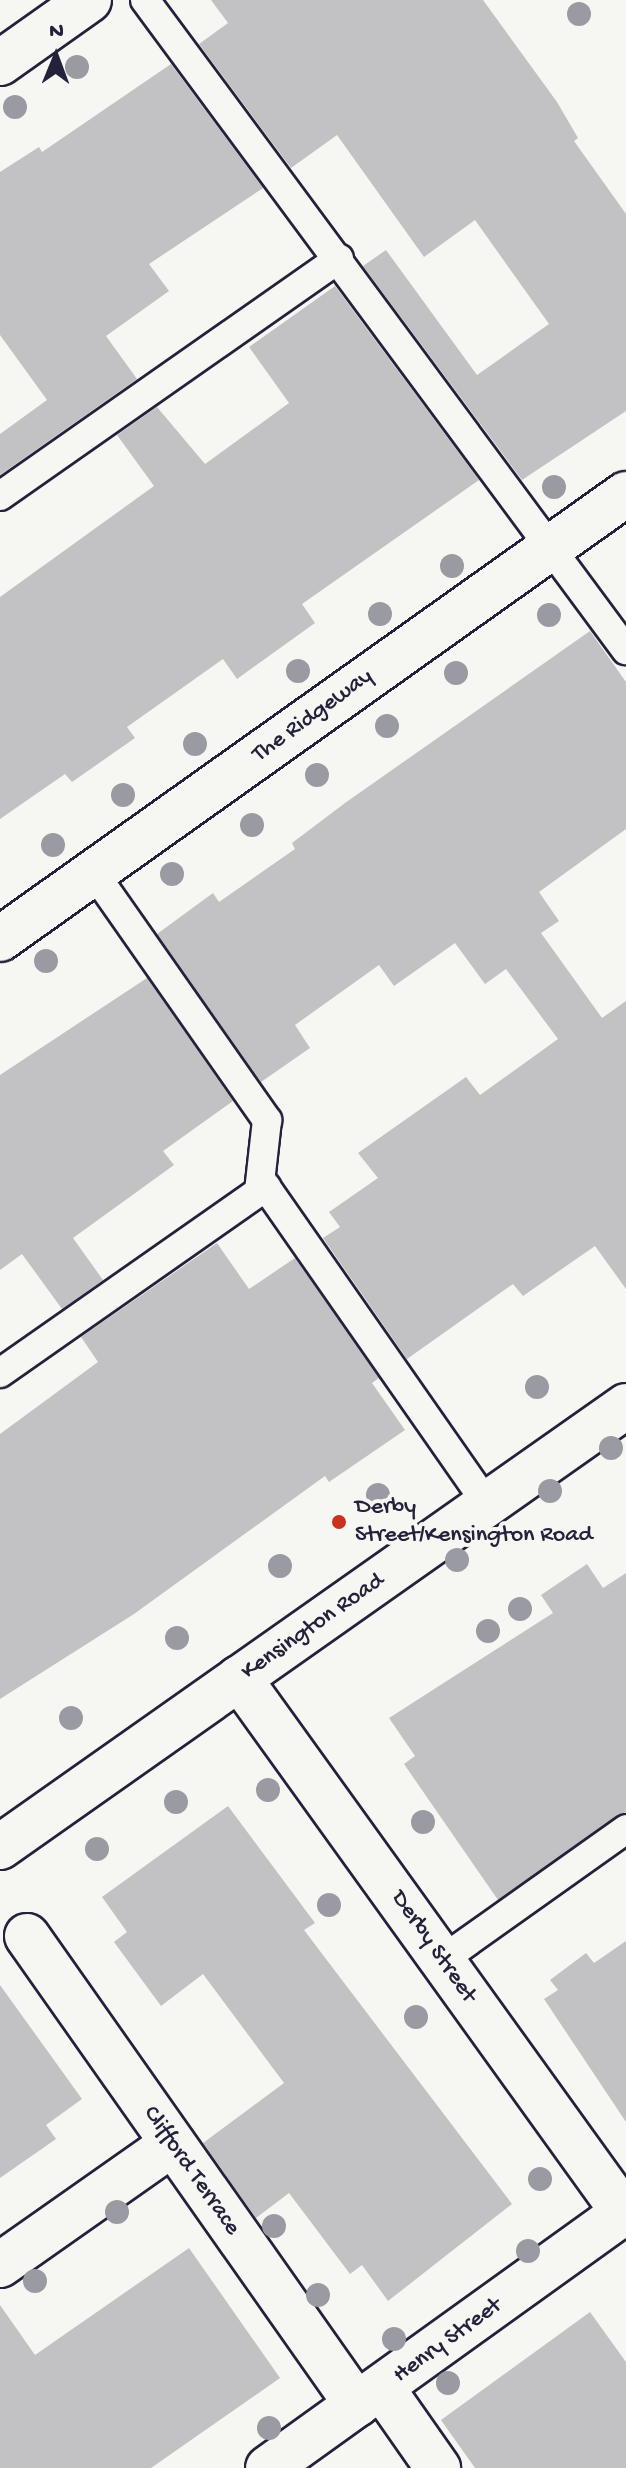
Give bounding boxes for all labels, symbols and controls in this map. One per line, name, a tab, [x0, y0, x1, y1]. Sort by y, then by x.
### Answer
north arrow	[16, 16, 96, 96]
text: N	[49, 19, 64, 45]
street label: The Ridgeway	[247, 663, 379, 769]
place label: Derby Street/Kensington Road	[355, 1494, 593, 1550]
marker: Derby Street/Kensington Road	[330, 1513, 348, 1531]
street label: Kensington Road	[236, 1567, 390, 1687]
street label: Derby Street	[384, 1885, 482, 2009]
street label: Clifford Terrace	[136, 2101, 246, 2241]
street label: Henry Street	[388, 2292, 508, 2390]

